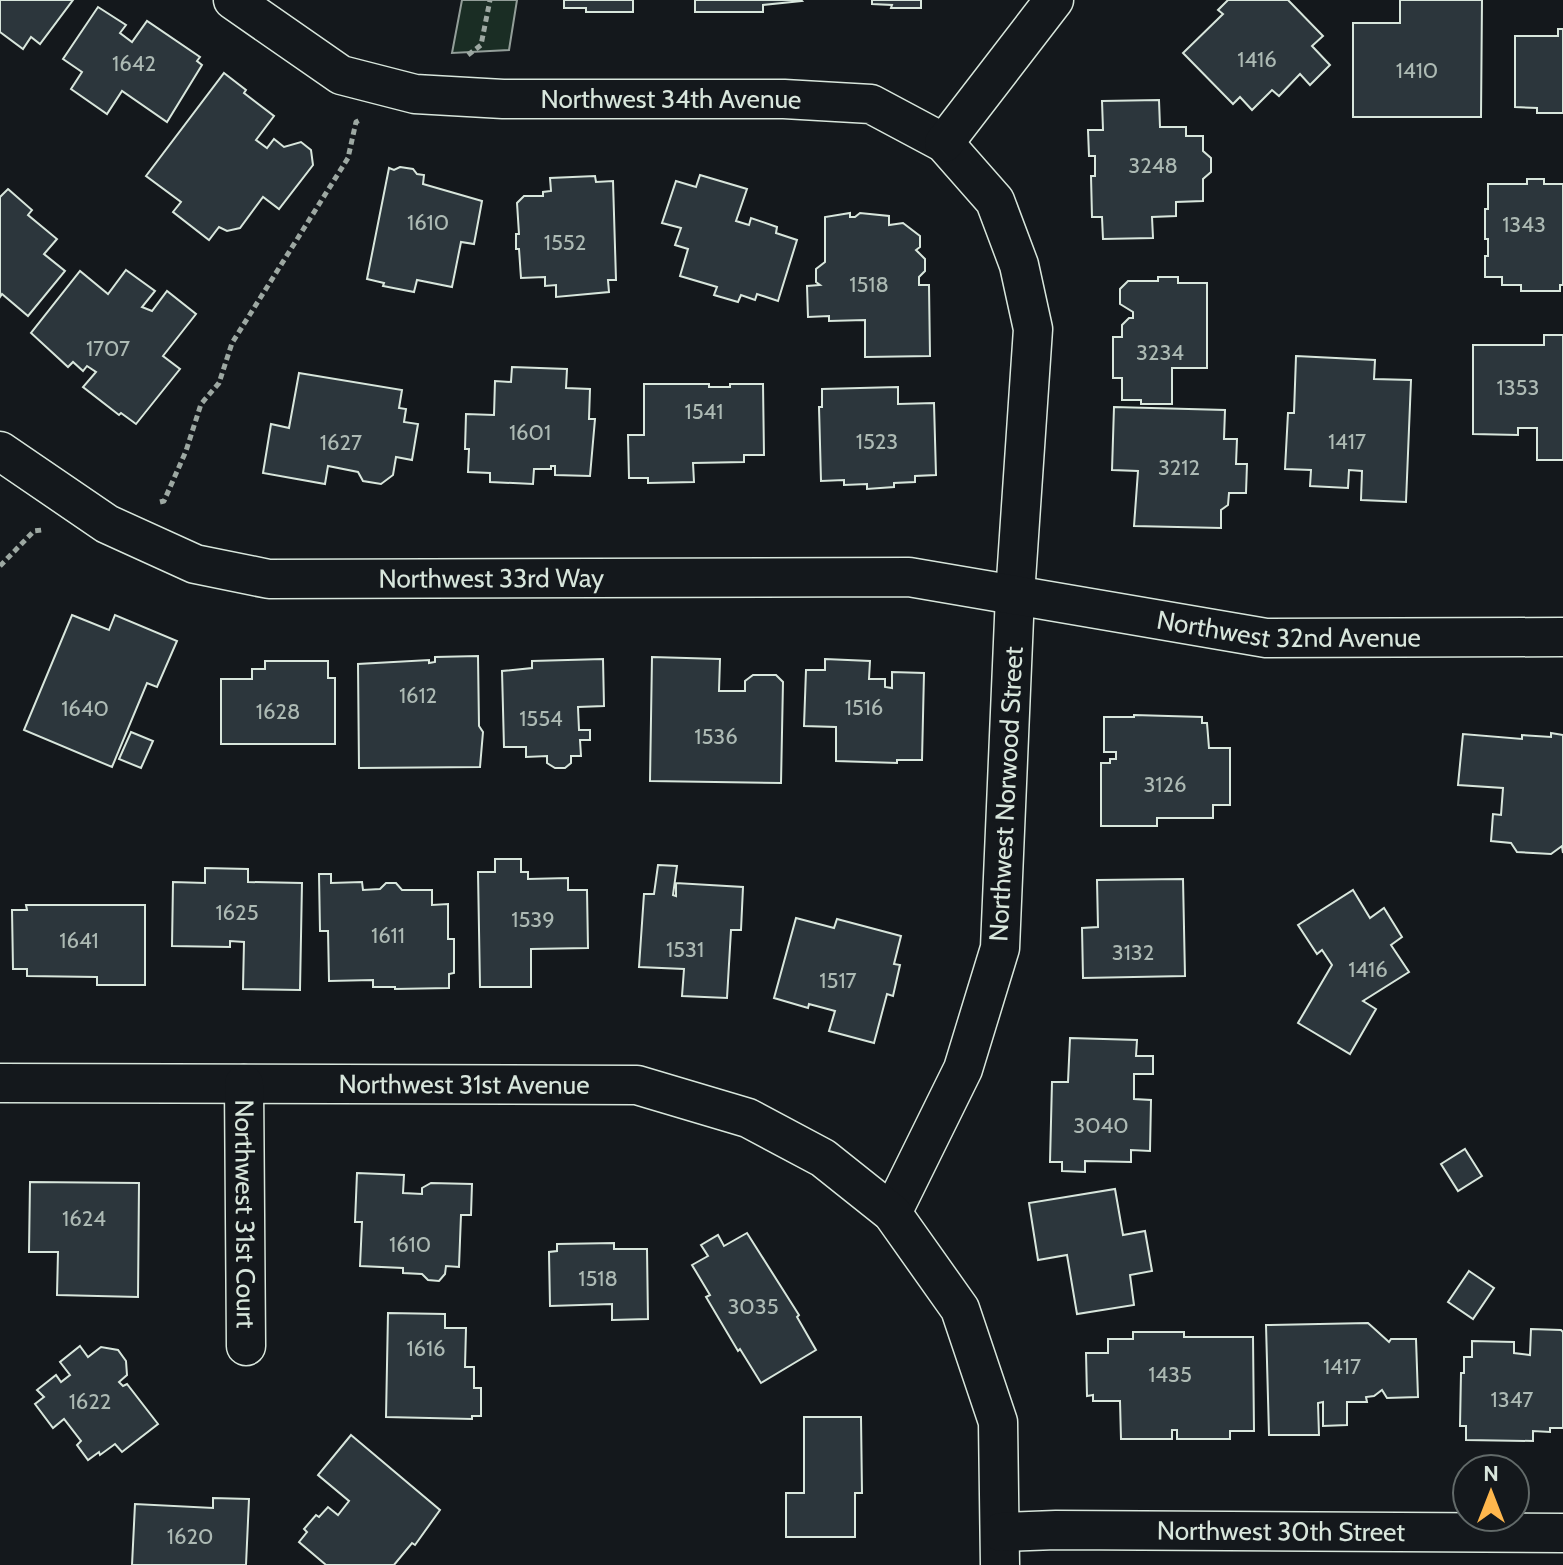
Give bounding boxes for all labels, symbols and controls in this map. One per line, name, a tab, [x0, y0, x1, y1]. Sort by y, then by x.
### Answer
house number: 1416	[1237, 46, 1277, 73]
house number: 1642	[112, 50, 156, 77]
house number: 1410	[1396, 57, 1438, 84]
street label: Northwest 34th Avenue	[541, 83, 802, 116]
house number: 3248	[1128, 152, 1178, 179]
house number: 1610	[407, 209, 449, 236]
house number: 1343	[1502, 211, 1546, 238]
house number: 1552	[544, 229, 586, 256]
house number: 1518	[849, 271, 889, 298]
house number: 1707	[86, 335, 130, 362]
house number: 3234	[1136, 339, 1184, 366]
house number: 1353	[1497, 374, 1539, 401]
house number: 1541	[685, 398, 723, 425]
house number: 1601	[509, 419, 551, 446]
house number: 1523	[856, 428, 898, 455]
house number: 1417	[1328, 428, 1366, 455]
house number: 1627	[320, 429, 362, 456]
house number: 3212	[1158, 454, 1200, 481]
street label: Northwest 33rd Way	[378, 562, 604, 595]
street label: Northwest 32nd Avenue	[1154, 604, 1421, 654]
street label: Northwest Norwood Street	[982, 645, 1030, 942]
house number: 1612	[399, 682, 437, 709]
house number: 1516	[845, 694, 883, 721]
house number: 1640	[61, 695, 109, 722]
house number: 1628	[256, 698, 300, 725]
house number: 1554	[519, 705, 563, 732]
house number: 1536	[694, 723, 738, 750]
house number: 3126	[1143, 771, 1187, 798]
house number: 1625	[215, 899, 259, 926]
house number: 1539	[511, 906, 555, 933]
house number: 1611	[371, 922, 405, 949]
house number: 1641	[59, 927, 99, 954]
house number: 1531	[666, 936, 704, 963]
house number: 3132	[1112, 939, 1154, 966]
house number: 1416	[1348, 956, 1388, 983]
house number: 1517	[819, 967, 857, 994]
street label: Northwest 31st Avenue	[338, 1068, 590, 1101]
street label: Northwest 31st Court	[228, 1099, 262, 1329]
house number: 3040	[1073, 1112, 1129, 1139]
house number: 1624	[62, 1205, 106, 1232]
house number: 1610	[389, 1231, 431, 1258]
house number: 1518	[578, 1265, 618, 1292]
house number: 3035	[727, 1293, 779, 1320]
house number: 1616	[406, 1335, 446, 1362]
house number: 1417	[1323, 1353, 1361, 1380]
house number: 1435	[1148, 1361, 1192, 1388]
house number: 1347	[1491, 1386, 1533, 1413]
house number: 1622	[69, 1388, 111, 1415]
north arrow	[1451, 1453, 1531, 1533]
text: N	[1483, 1460, 1499, 1487]
street label: Northwest 30th Street	[1157, 1515, 1405, 1548]
house number: 1620	[167, 1523, 213, 1550]

